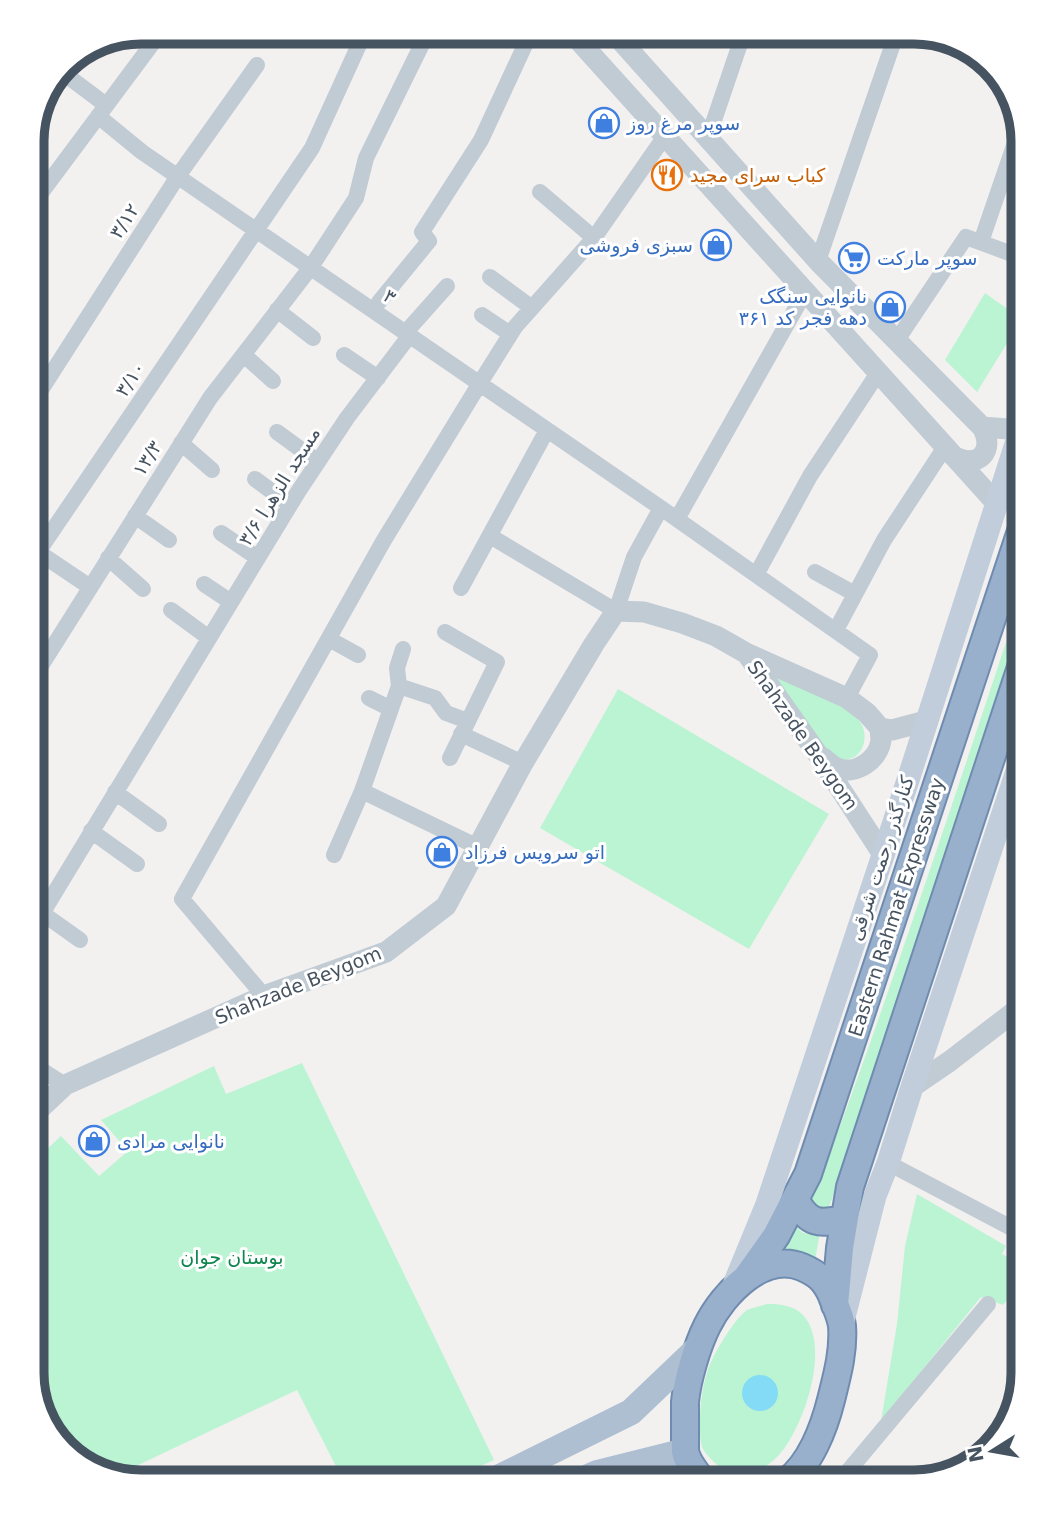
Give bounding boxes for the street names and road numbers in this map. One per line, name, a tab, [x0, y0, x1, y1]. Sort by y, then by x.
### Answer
street label: ۳/۱۲	[105, 199, 143, 243]
street label: ۳	[380, 284, 400, 308]
street label: ۳/۱۰	[111, 357, 149, 401]
street label: مسجد الزهرا ۳/۶	[234, 423, 325, 550]
street label: ۱۳/۳	[128, 436, 166, 480]
street label: Shahzade Beygom	[743, 656, 863, 814]
street label: کنارگذر رحمت شرقی	[844, 772, 919, 943]
street label: Eastern Rahmat Expressway	[844, 775, 948, 1039]
street label: Shahzade Beygom	[212, 942, 384, 1028]

